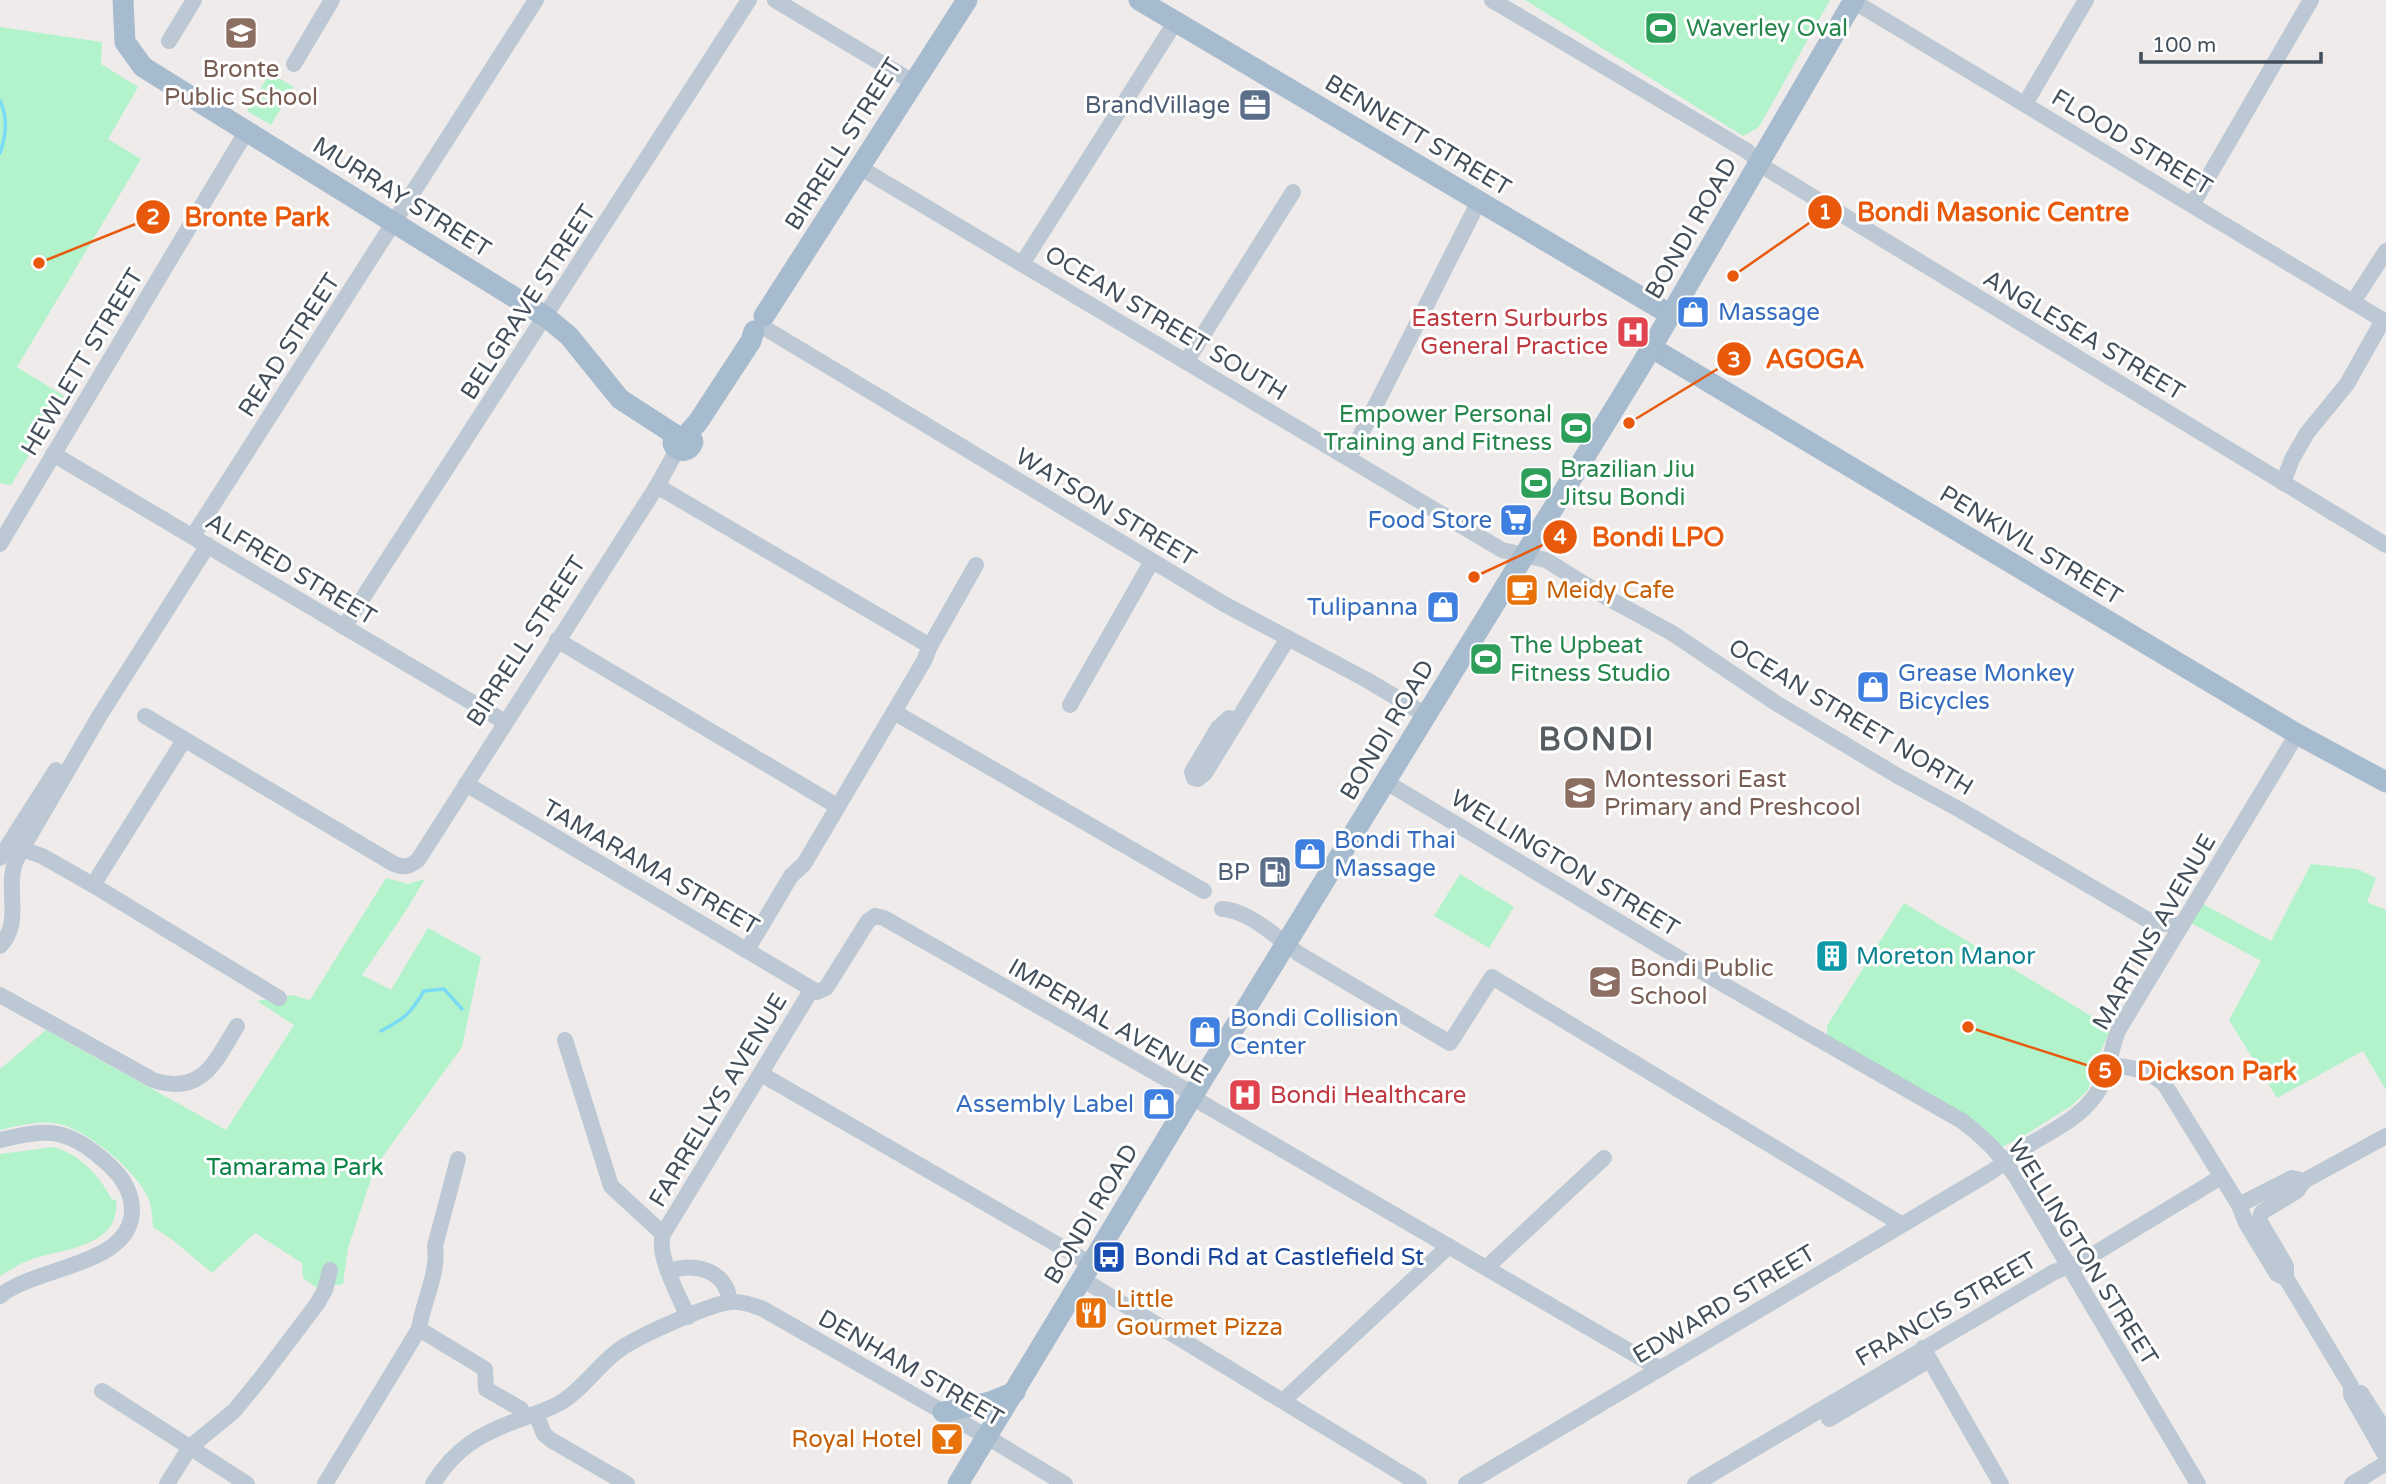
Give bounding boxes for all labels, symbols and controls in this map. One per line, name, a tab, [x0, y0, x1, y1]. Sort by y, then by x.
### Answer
sports icon: Waverley Oval	[1642, 9, 1680, 47]
school or university icon: Bronte Public School	[222, 14, 260, 52]
place label: Waverley Oval	[1686, 14, 1848, 43]
scale bar	[2141, 21, 2321, 65]
text: 100 m	[2152, 33, 2216, 58]
street label: BIRRELL STREET	[779, 52, 908, 236]
place label: Bronte Public School	[164, 55, 318, 112]
street label: BENNETT STREET	[1319, 68, 1516, 203]
street label: FLOOD STREET	[2046, 83, 2218, 202]
office icon: BrandVillage	[1236, 86, 1274, 124]
place label: BrandVillage	[1085, 91, 1230, 120]
street label: MURRAY STREET	[307, 131, 496, 264]
street label: BONDI ROAD	[1639, 152, 1744, 304]
callout: Bondi Masonic Centre	[1808, 188, 2143, 235]
callout: Bronte Park	[136, 193, 344, 240]
text: Bondi Masonic Centre	[1857, 197, 2129, 228]
street label: BELGRAVE STREET	[454, 199, 603, 405]
text: 1	[1818, 200, 1832, 225]
text: Bronte Park	[184, 202, 330, 233]
text: 2	[146, 205, 160, 230]
street label: OCEAN STREET SOUTH	[1039, 240, 1292, 407]
street label: HEWLETT STREET	[15, 263, 150, 461]
street label: ANGLESEA STREET	[1978, 264, 2190, 407]
street label: READ STREET	[232, 268, 347, 423]
shop icon: Massage	[1674, 293, 1712, 331]
place label: Massage	[1718, 298, 1820, 327]
place label: Eastern Surburbs General Practice	[1411, 304, 1608, 361]
hospital icon: Eastern Surburbs General Practice	[1614, 313, 1652, 351]
callout: AGOGA	[1716, 336, 1878, 383]
text: AGOGA	[1766, 344, 1864, 375]
text: 3	[1727, 348, 1741, 373]
place label: Empower Personal Training and Fitness	[1323, 400, 1552, 457]
sports icon: Empower Personal Training and Fitness	[1557, 409, 1595, 447]
street label: WATSON STREET	[1010, 442, 1202, 573]
place label: Brazilian Jiu Jitsu Bondi	[1560, 455, 1695, 512]
sports icon: Brazilian Jiu Jitsu Bondi	[1517, 464, 1555, 502]
street label: PENKIVIL STREET	[1934, 479, 2128, 612]
supermarket icon: Food Store	[1497, 501, 1535, 539]
place label: Food Store	[1368, 506, 1492, 535]
street label: ALFRED STREET	[200, 507, 382, 632]
callout: Bondi LPO	[1542, 513, 1738, 560]
text: Bondi LPO	[1592, 522, 1724, 553]
text: 4	[1553, 525, 1567, 550]
street label: BIRRELL STREET	[460, 550, 593, 732]
cafe icon: Meidy Cafe	[1503, 571, 1541, 609]
place label: Meidy Cafe	[1546, 576, 1675, 605]
shop icon: Tulipanna	[1424, 588, 1462, 626]
place label: Tulipanna	[1307, 593, 1418, 622]
place label: The Upbeat Fitness Studio	[1510, 631, 1671, 688]
street label: OCEAN STREET NORTH	[1723, 633, 1978, 802]
sports icon: The Upbeat Fitness Studio	[1467, 640, 1505, 678]
street label: BONDI ROAD	[1334, 655, 1441, 806]
place label: Grease Monkey Bicycles	[1898, 659, 2075, 716]
shop icon: Grease Monkey Bicycles	[1854, 668, 1892, 706]
district label: BONDI	[1538, 721, 1656, 759]
place label: Montessori East Primary and Preshcool	[1604, 765, 1861, 822]
school or university icon: Montessori East Primary and Preshcool	[1561, 774, 1599, 812]
street label: WELLINGTON STREET	[1445, 784, 1685, 943]
street label: TAMARAMA STREET	[537, 794, 765, 942]
place label: Bondi Thai Massage	[1334, 826, 1456, 883]
street label: MARTINS AVENUE	[2086, 829, 2222, 1035]
shop icon: Bondi Thai Massage	[1291, 835, 1329, 873]
fuel station icon: BP	[1256, 853, 1294, 891]
place label: BP	[1217, 858, 1250, 887]
building icon: Moreton Manor	[1813, 937, 1851, 975]
place label: Moreton Manor	[1856, 942, 2036, 971]
street label: IMPERIAL AVENUE	[1003, 953, 1212, 1090]
place label: Bondi Public School	[1630, 954, 1774, 1011]
school or university icon: Bondi Public School	[1586, 963, 1624, 1001]
street label: FARRELLYS AVENUE	[643, 988, 794, 1212]
place label: Bondi Collision Center	[1230, 1004, 1399, 1061]
shop icon: Bondi Collision Center	[1186, 1013, 1224, 1051]
callout: Dickson Park	[2088, 1048, 2311, 1095]
text: Dickson Park	[2137, 1056, 2297, 1087]
text: 5	[2098, 1059, 2112, 1084]
hospital icon: Bondi Healthcare	[1226, 1076, 1264, 1114]
place label: Bondi Healthcare	[1270, 1081, 1466, 1110]
shop icon: Assembly Label	[1140, 1085, 1178, 1123]
place label: Assembly Label	[955, 1090, 1134, 1119]
street label: WELLINGTON STREET	[2001, 1134, 2164, 1371]
street label: BONDI ROAD	[1038, 1139, 1145, 1290]
park label: Tamarama Park	[206, 1153, 384, 1182]
bus stop icon: Bondi Rd at Castlefield St	[1090, 1238, 1128, 1276]
street label: EDWARD STREET	[1628, 1238, 1821, 1370]
place label: Bondi Rd at Castlefield St	[1134, 1243, 1424, 1272]
street label: FRANCIS STREET	[1851, 1246, 2042, 1373]
place label: Little Gourmet Pizza	[1116, 1285, 1283, 1342]
restaurant icon: Little Gourmet Pizza	[1072, 1294, 1110, 1332]
street label: DENHAM STREET	[813, 1304, 1009, 1433]
bar icon: Royal Hotel	[928, 1420, 966, 1458]
place label: Royal Hotel	[791, 1425, 922, 1454]

